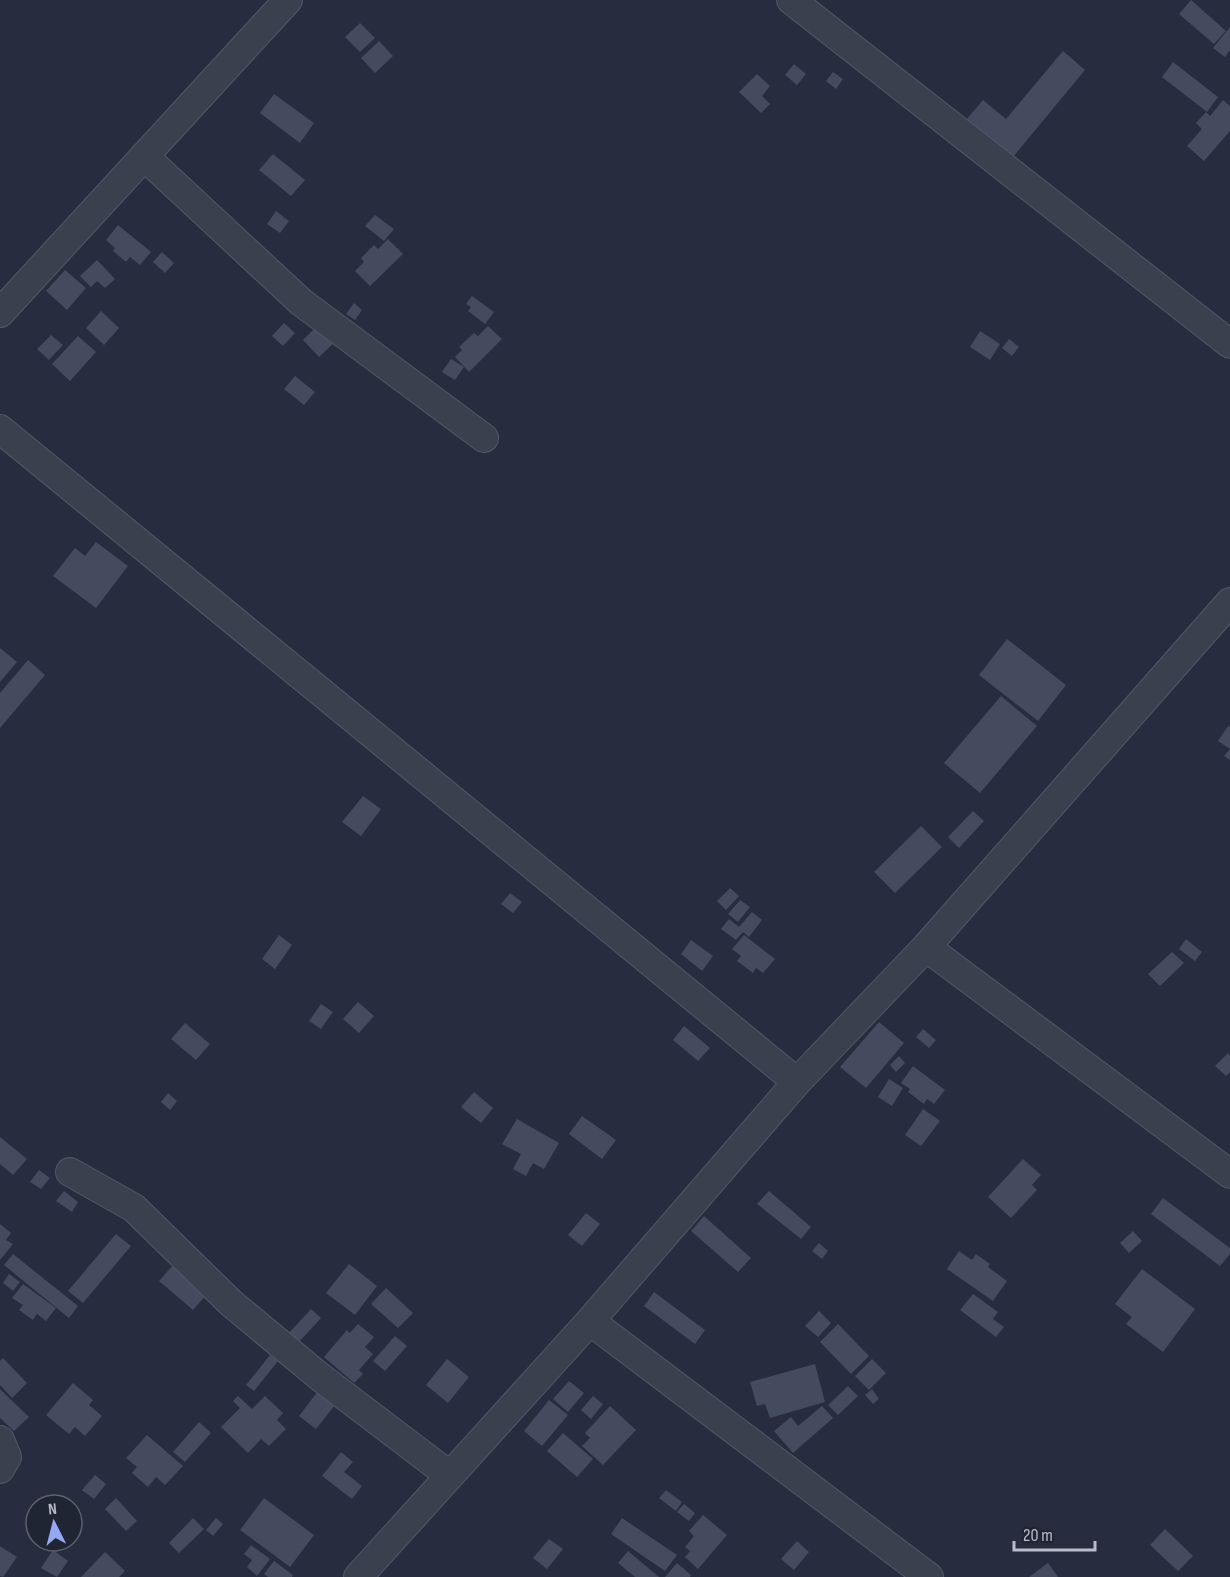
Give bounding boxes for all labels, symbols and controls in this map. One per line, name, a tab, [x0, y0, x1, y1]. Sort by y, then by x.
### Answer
north arrow	[24, 1493, 84, 1553]
text: N	[47, 1500, 58, 1519]
scale bar	[1014, 1514, 1095, 1552]
text: 20 m	[1023, 1525, 1053, 1546]

